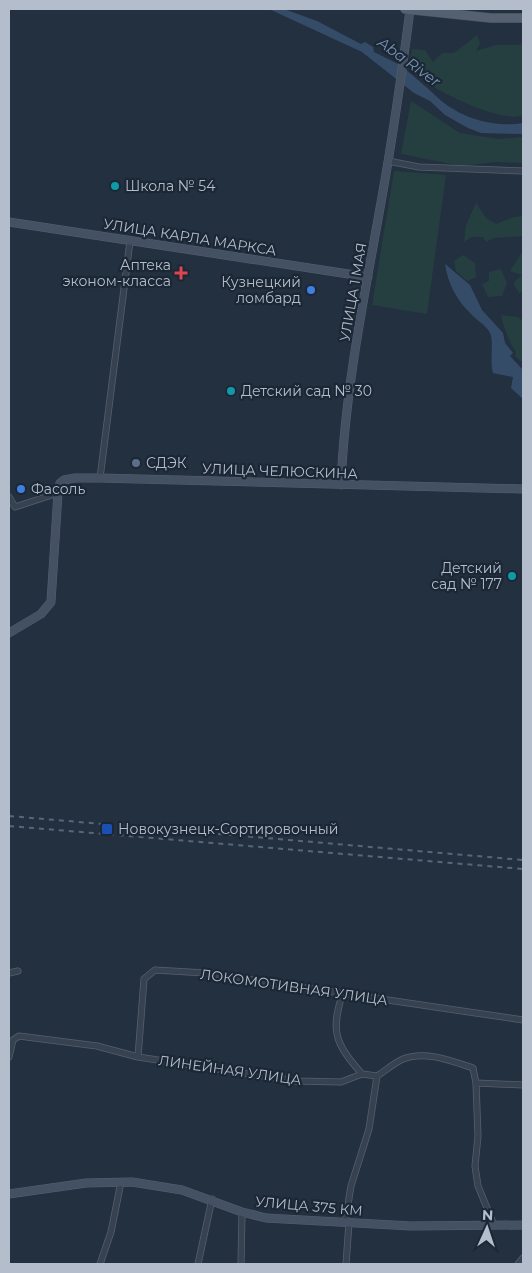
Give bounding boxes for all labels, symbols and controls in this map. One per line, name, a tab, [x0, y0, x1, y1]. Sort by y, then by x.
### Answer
water label: Aba River	[373, 32, 445, 91]
place label: Школа № 54	[125, 177, 216, 195]
marker: Школа № 54	[109, 180, 121, 192]
street label: УЛИЦА КАРЛА МАРКСА	[102, 214, 278, 260]
street label: УЛИЦА 1 МАЯ	[335, 241, 371, 343]
place label: Аптека эконом-класса	[63, 256, 171, 290]
marker: Аптека эконом-класса	[175, 267, 187, 279]
place label: Кузнецкий ломбард	[221, 273, 301, 307]
marker: Кузнецкий ломбард	[305, 284, 317, 296]
place label: Детский сад № 30	[241, 382, 372, 400]
marker: Детский сад № 30	[225, 385, 237, 397]
place label: СДЭК	[146, 454, 187, 472]
marker: СДЭК	[130, 457, 142, 469]
street label: УЛИЦА ЧЕЛЮСКИНА	[202, 459, 359, 483]
place label: Фасоль	[31, 480, 85, 498]
marker: Фасоль	[15, 483, 27, 495]
place label: Детский сад № 177	[431, 559, 502, 593]
marker: Детский сад № 177	[506, 570, 518, 582]
place label: Новокузнецк-Сортировочный	[118, 820, 338, 838]
marker: Новокузнецк-Сортировочный	[100, 822, 114, 836]
street label: ЛОКОМОТИВНАЯ УЛИЦА	[199, 965, 389, 1009]
street label: ЛИНЕЙНАЯ УЛИЦА	[158, 1051, 303, 1089]
street label: УЛИЦА 375 КМ	[255, 1192, 363, 1220]
north arrow	[462, 1203, 512, 1253]
text: N	[482, 1206, 494, 1224]

